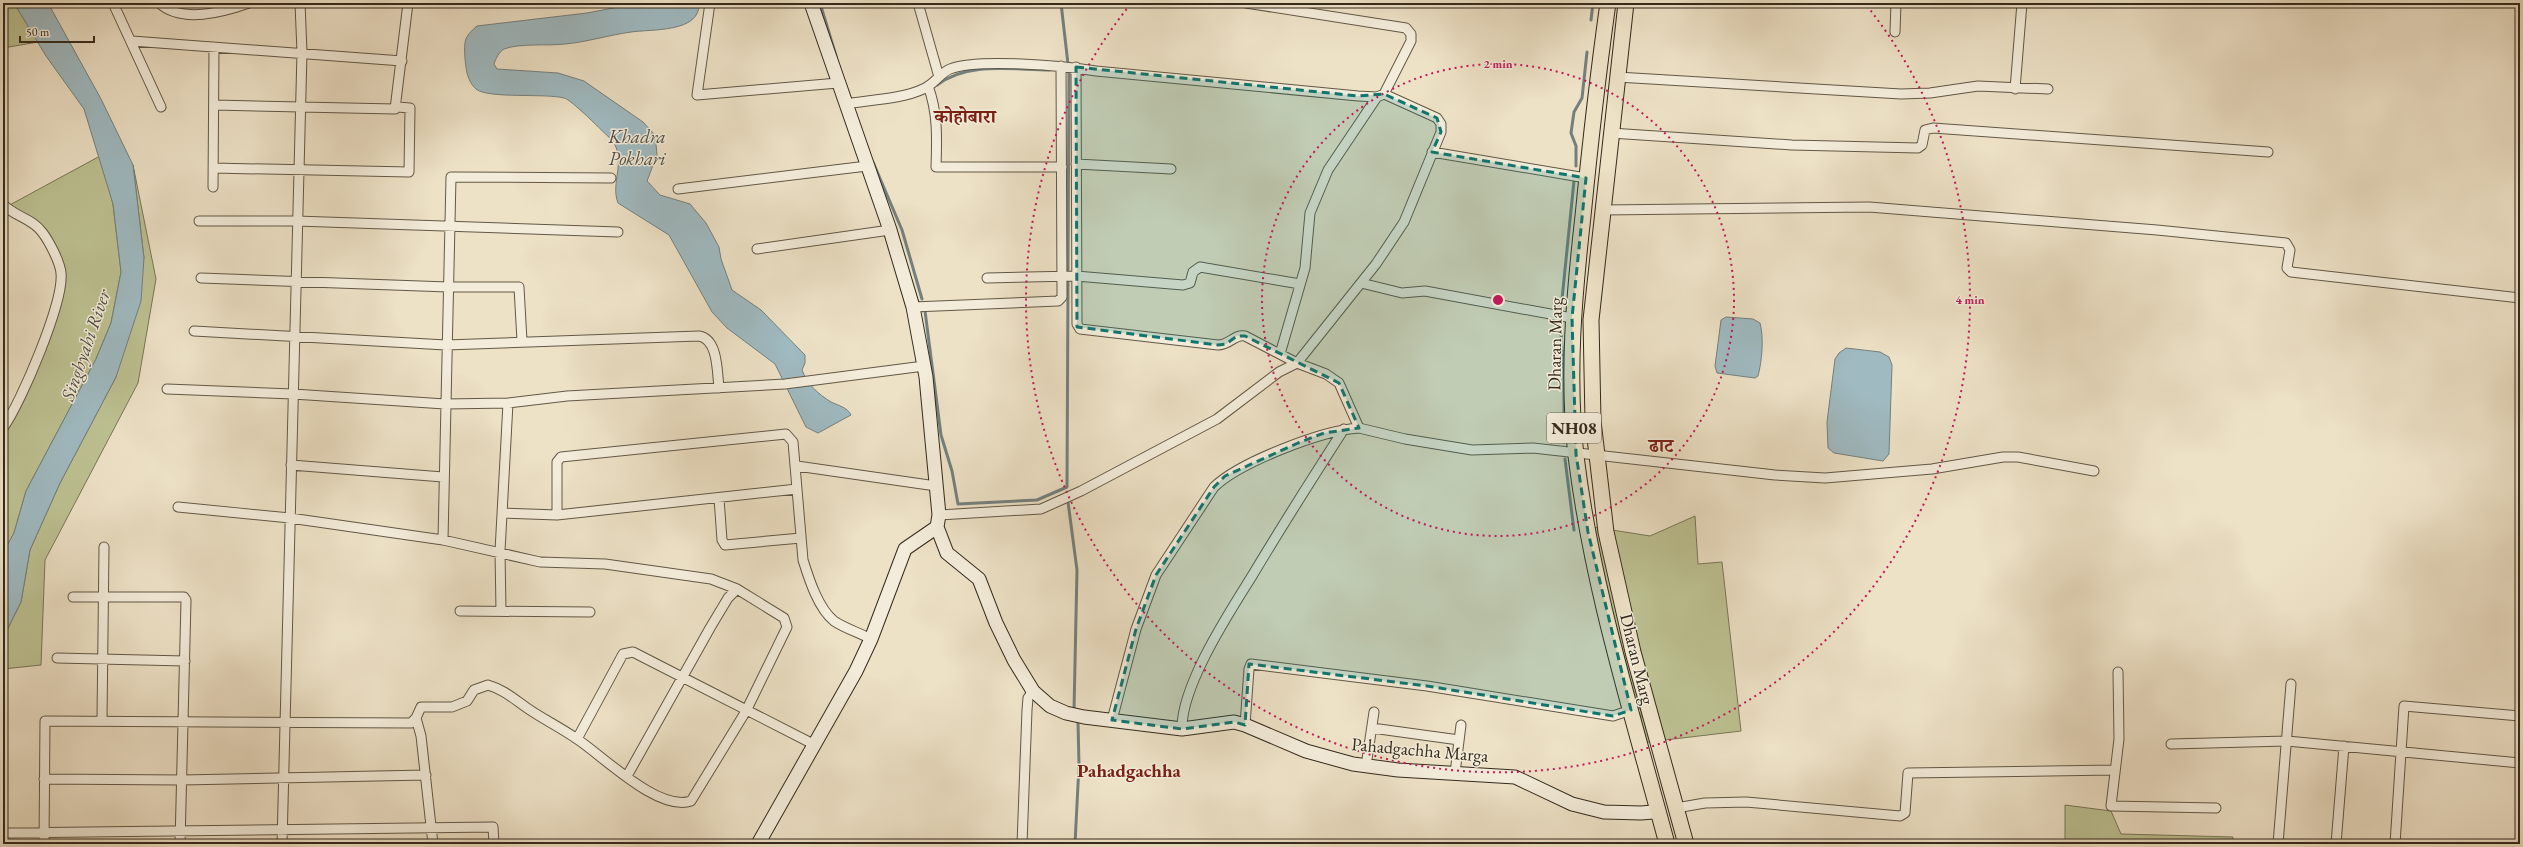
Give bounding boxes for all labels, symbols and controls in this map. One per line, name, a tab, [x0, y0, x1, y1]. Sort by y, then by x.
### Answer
scale bar	[20, 18, 94, 44]
text: 50 m	[26, 24, 50, 40]
text: 2 min	[1483, 56, 1513, 72]
district label: कोहोबारा	[932, 104, 998, 129]
water label: Khadra Pokhari	[607, 124, 667, 171]
water label: Singhyahi River	[54, 285, 116, 405]
text: 4 min	[1955, 292, 1985, 308]
centre of rings	[1491, 293, 1505, 307]
street label: Dharan Marg	[1542, 297, 1567, 391]
road number: NH08	[1547, 413, 1601, 443]
district label: ढाट	[1647, 433, 1675, 458]
street label: Dharan Marg	[1615, 611, 1660, 707]
street label: Pahadgachha Marga	[1351, 732, 1490, 767]
district label: Pahadgachha	[1077, 758, 1182, 783]

